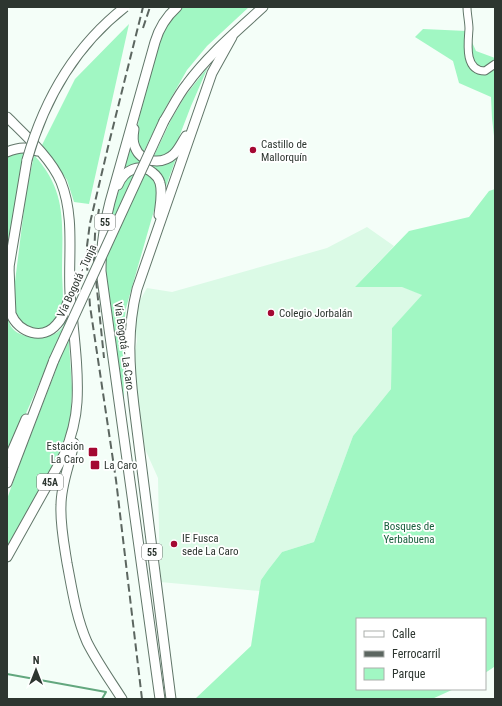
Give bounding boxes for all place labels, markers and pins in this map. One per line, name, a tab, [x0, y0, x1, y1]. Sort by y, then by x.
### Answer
place label: Castillo de Mallorquín	[261, 138, 307, 164]
marker: Castillo de Mallorquín	[248, 145, 258, 155]
place label: Colegio Jorbalán	[279, 307, 352, 320]
marker: Colegio Jorbalán	[266, 308, 276, 318]
place label: Estación La Caro	[47, 440, 84, 466]
marker: Estación La Caro	[87, 446, 99, 458]
marker: La Caro	[89, 459, 101, 471]
place label: La Caro	[104, 459, 138, 472]
place label: IE Fusca sede La Caro	[182, 532, 239, 558]
marker: IE Fusca sede La Caro	[169, 539, 179, 549]

